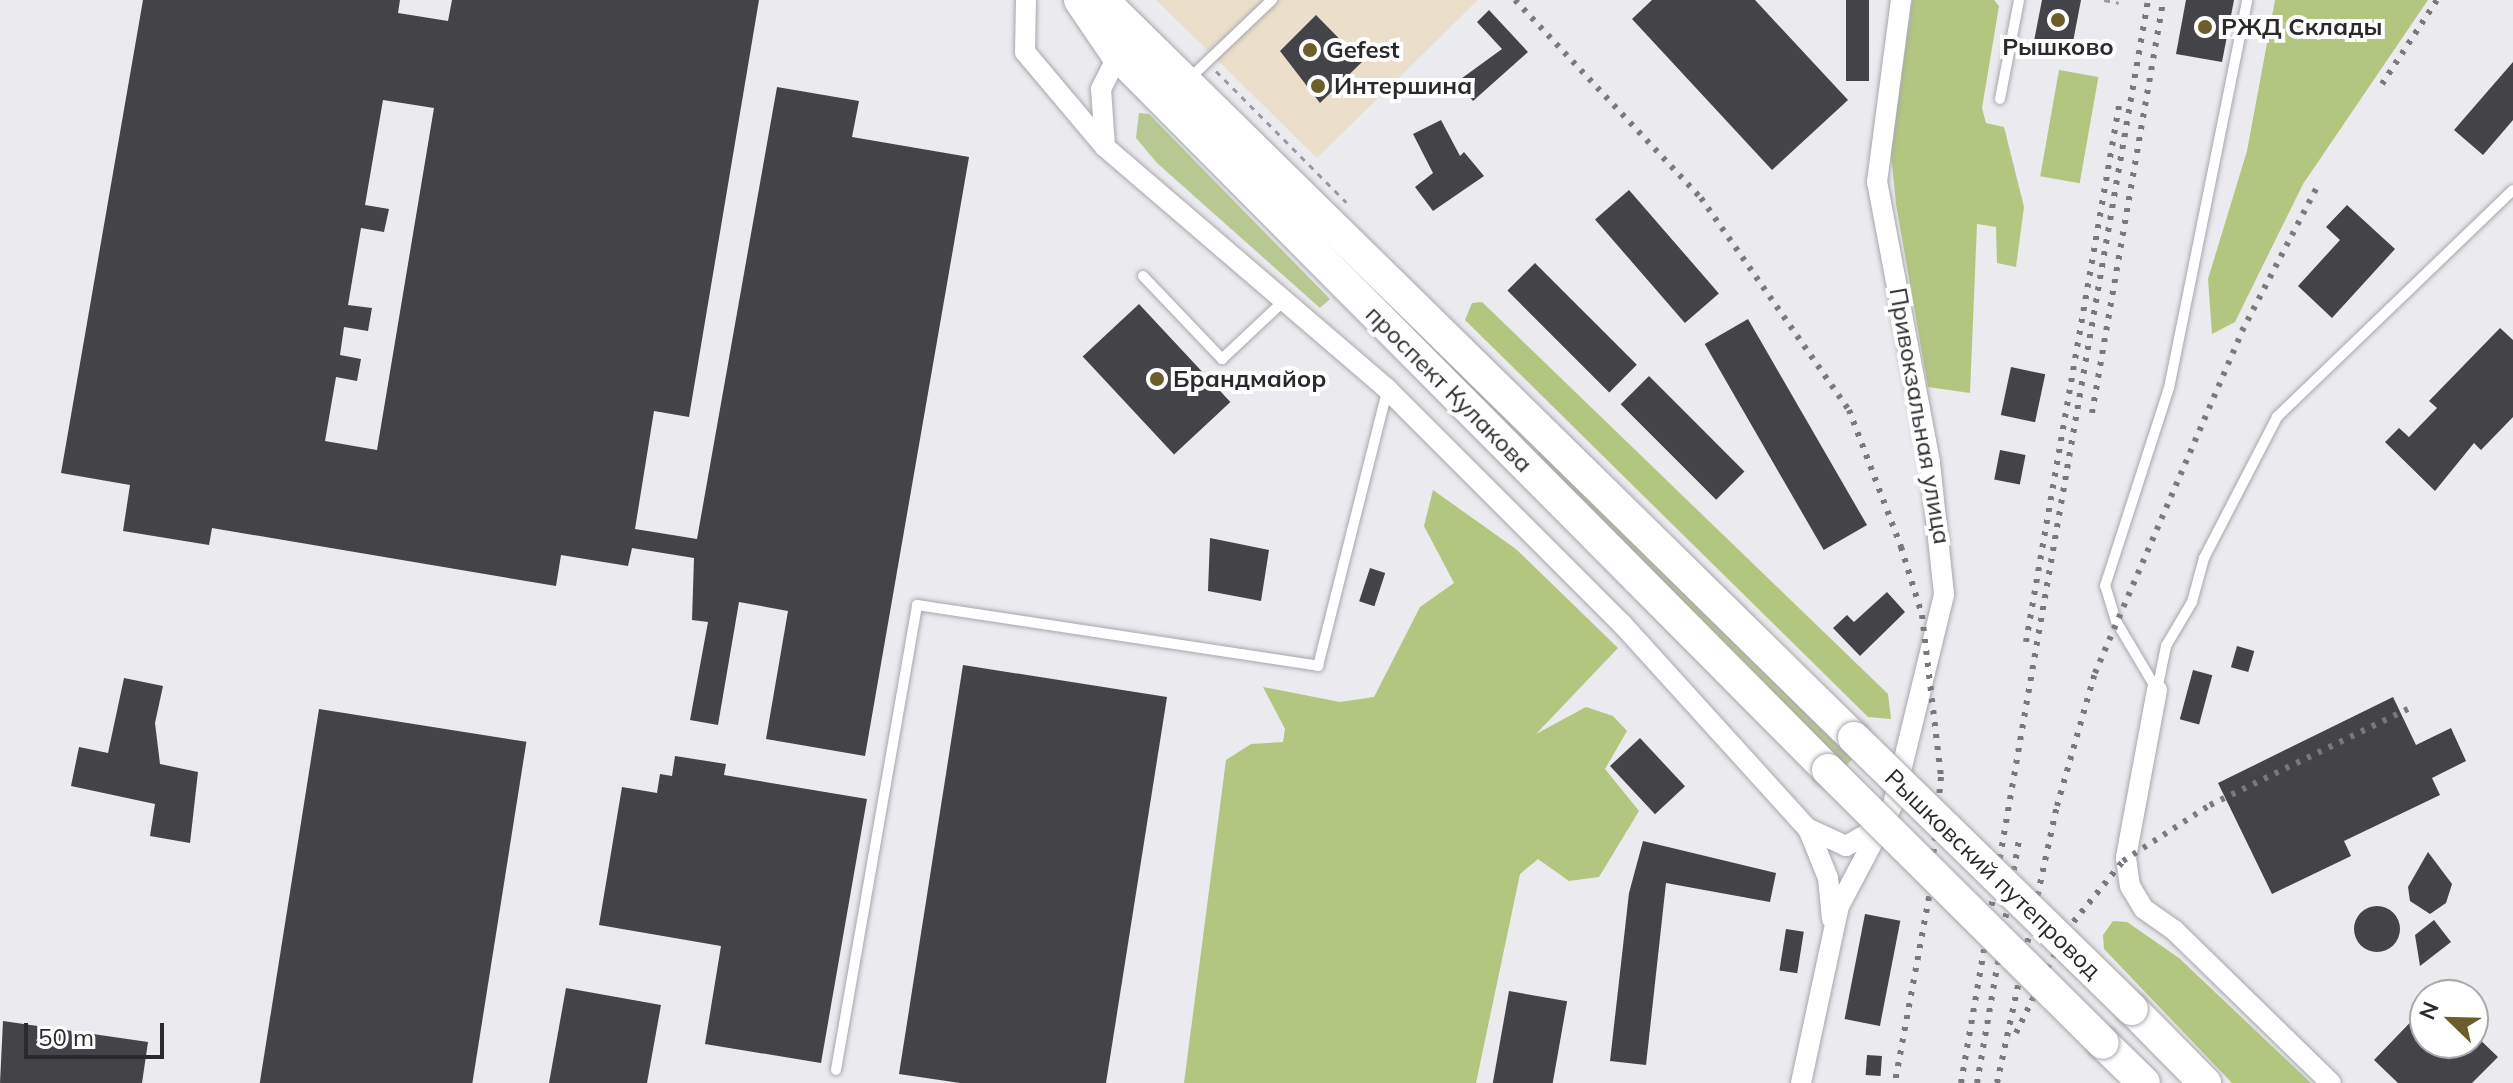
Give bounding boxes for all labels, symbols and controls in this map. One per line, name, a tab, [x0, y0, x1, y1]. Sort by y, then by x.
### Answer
marker: Рышково	[2049, 11, 2067, 29]
place label: РЖД Склады	[2221, 13, 2382, 41]
marker: РЖД Склады	[2196, 18, 2214, 36]
place label: Рышково	[2002, 33, 2114, 61]
place label: Gefest	[1326, 36, 1400, 64]
marker: Gefest	[1301, 41, 1319, 59]
place label: Интершина	[1334, 72, 1472, 100]
marker: Интершина	[1309, 77, 1327, 95]
street label: Привокзальная улица	[1883, 285, 1957, 547]
street label: проспект Кулакова	[1360, 300, 1538, 478]
place label: Брандмайор	[1173, 365, 1326, 393]
marker: Брандмайор	[1148, 370, 1166, 388]
street label: Рышковский путепровод	[1879, 763, 2107, 985]
north arrow	[2409, 979, 2489, 1059]
text: N	[2413, 997, 2445, 1024]
scale bar	[28, 1007, 168, 1057]
text: 50 m	[38, 1022, 94, 1052]

